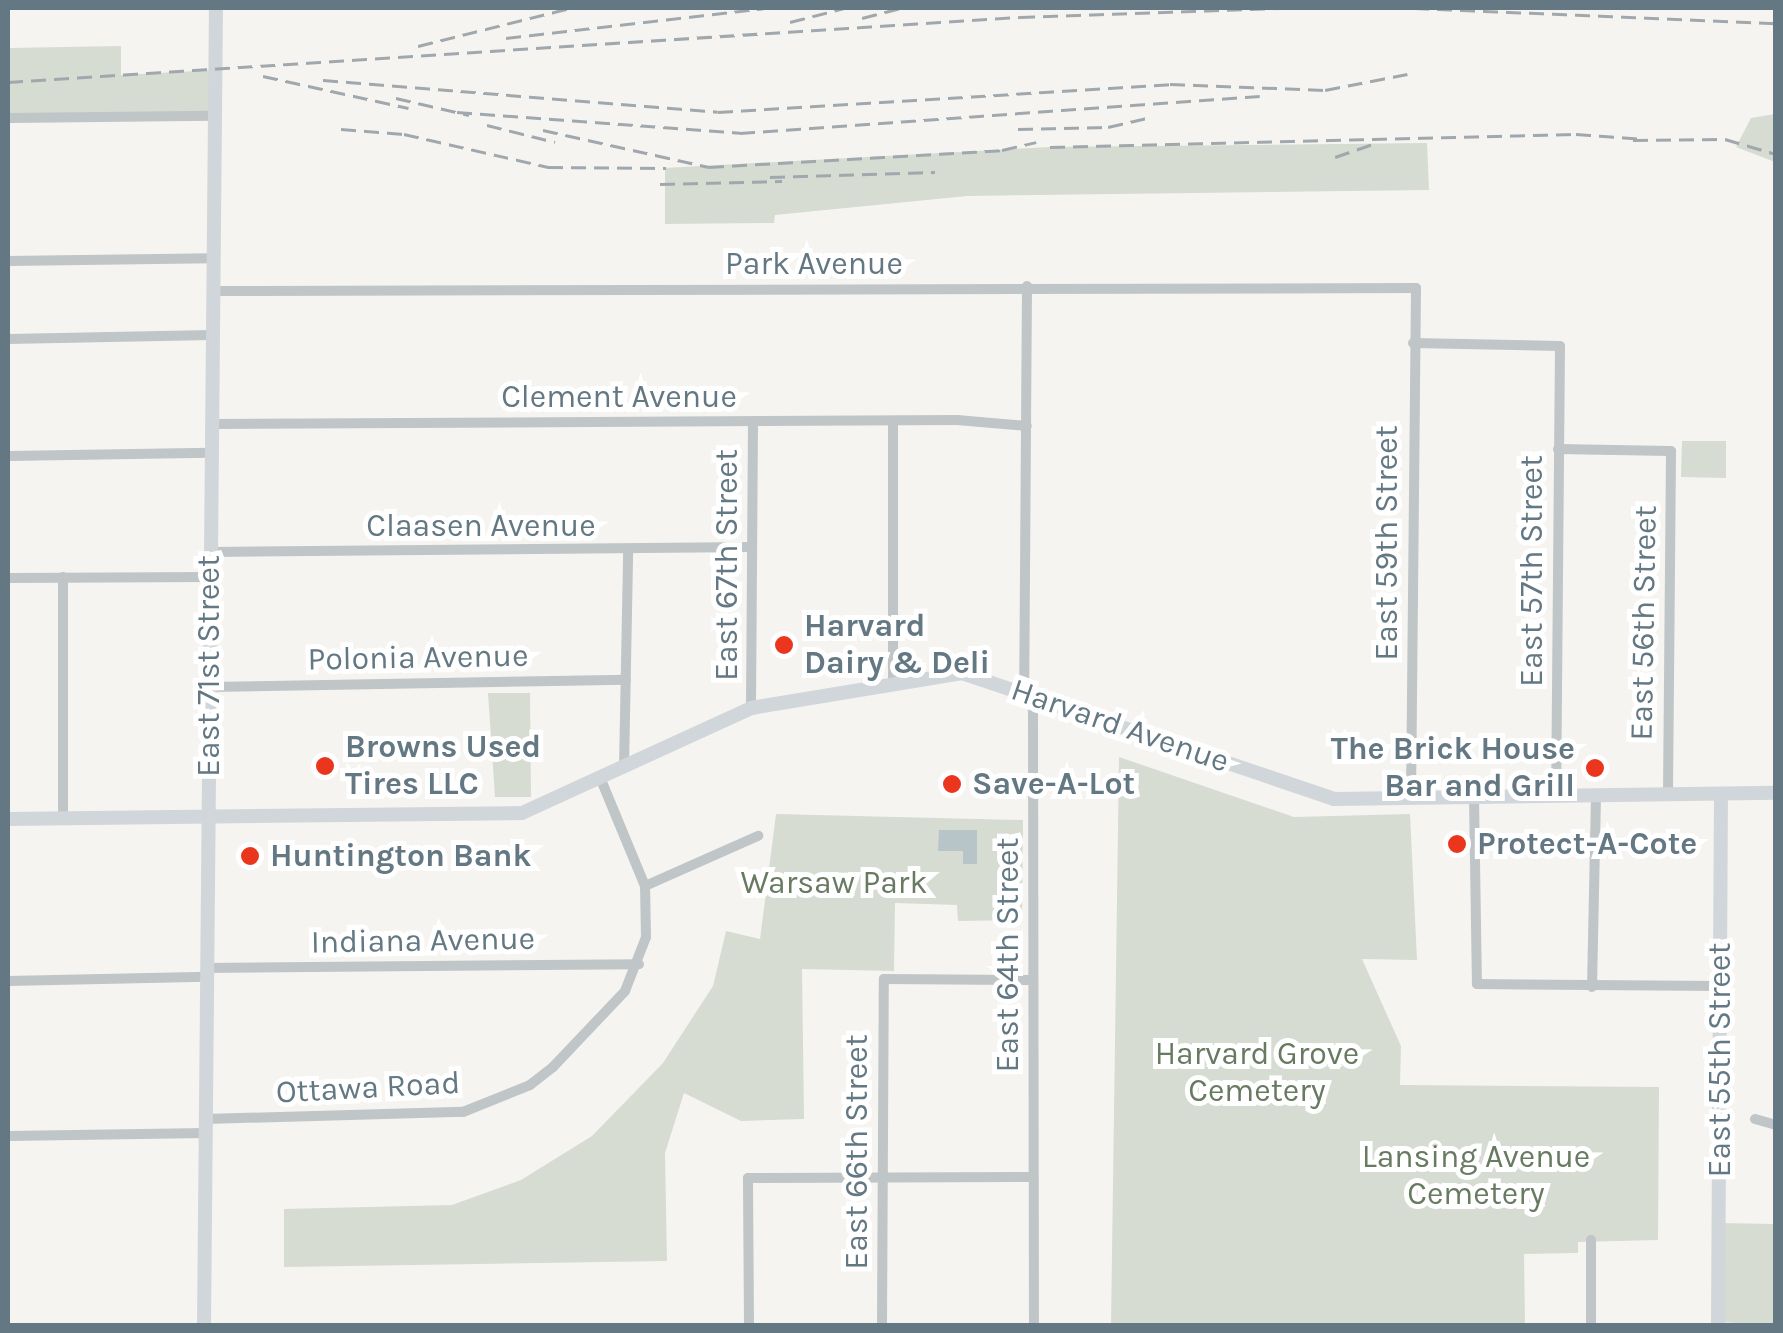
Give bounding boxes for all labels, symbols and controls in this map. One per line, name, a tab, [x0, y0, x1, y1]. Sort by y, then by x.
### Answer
street label: Park Avenue	[725, 245, 903, 283]
street label: Clement Avenue	[501, 378, 737, 416]
street label: East 59th Street	[1368, 425, 1406, 661]
street label: East 67th Street	[708, 449, 746, 681]
street label: East 57th Street	[1513, 455, 1551, 687]
street label: East 56th Street	[1623, 505, 1665, 741]
street label: Claasen Avenue	[366, 507, 596, 545]
street label: East 71st Street	[190, 555, 228, 777]
place label: Harvard Dairy & Deli	[804, 608, 990, 683]
marker: Harvard Dairy & Deli	[773, 634, 795, 656]
street label: Polonia Avenue	[307, 637, 529, 679]
street label: Harvard Avenue	[1006, 671, 1234, 781]
place label: Browns Used Tires LLC	[345, 729, 541, 804]
place label: The Brick House Bar and Grill	[1331, 731, 1575, 806]
marker: Browns Used Tires LLC	[314, 755, 336, 777]
marker: The Brick House Bar and Grill	[1584, 757, 1606, 779]
place label: Save-A-Lot	[972, 765, 1135, 803]
marker: Save-A-Lot	[941, 773, 963, 795]
place label: Protect-A-Cote	[1477, 825, 1697, 863]
marker: Protect-A-Cote	[1446, 833, 1468, 855]
place label: Huntington Bank	[270, 837, 531, 875]
street label: East 64th Street	[989, 837, 1027, 1073]
marker: Huntington Bank	[239, 845, 261, 867]
park label: Warsaw Park	[741, 864, 927, 902]
street label: Indiana Avenue	[311, 920, 535, 962]
street label: East 55th Street	[1701, 943, 1739, 1177]
street label: East 66th Street	[838, 1034, 876, 1270]
park label: Harvard Grove Cemetery	[1155, 1036, 1359, 1111]
street label: Ottawa Road	[275, 1064, 461, 1112]
park label: Lansing Avenue Cemetery	[1362, 1139, 1590, 1214]

